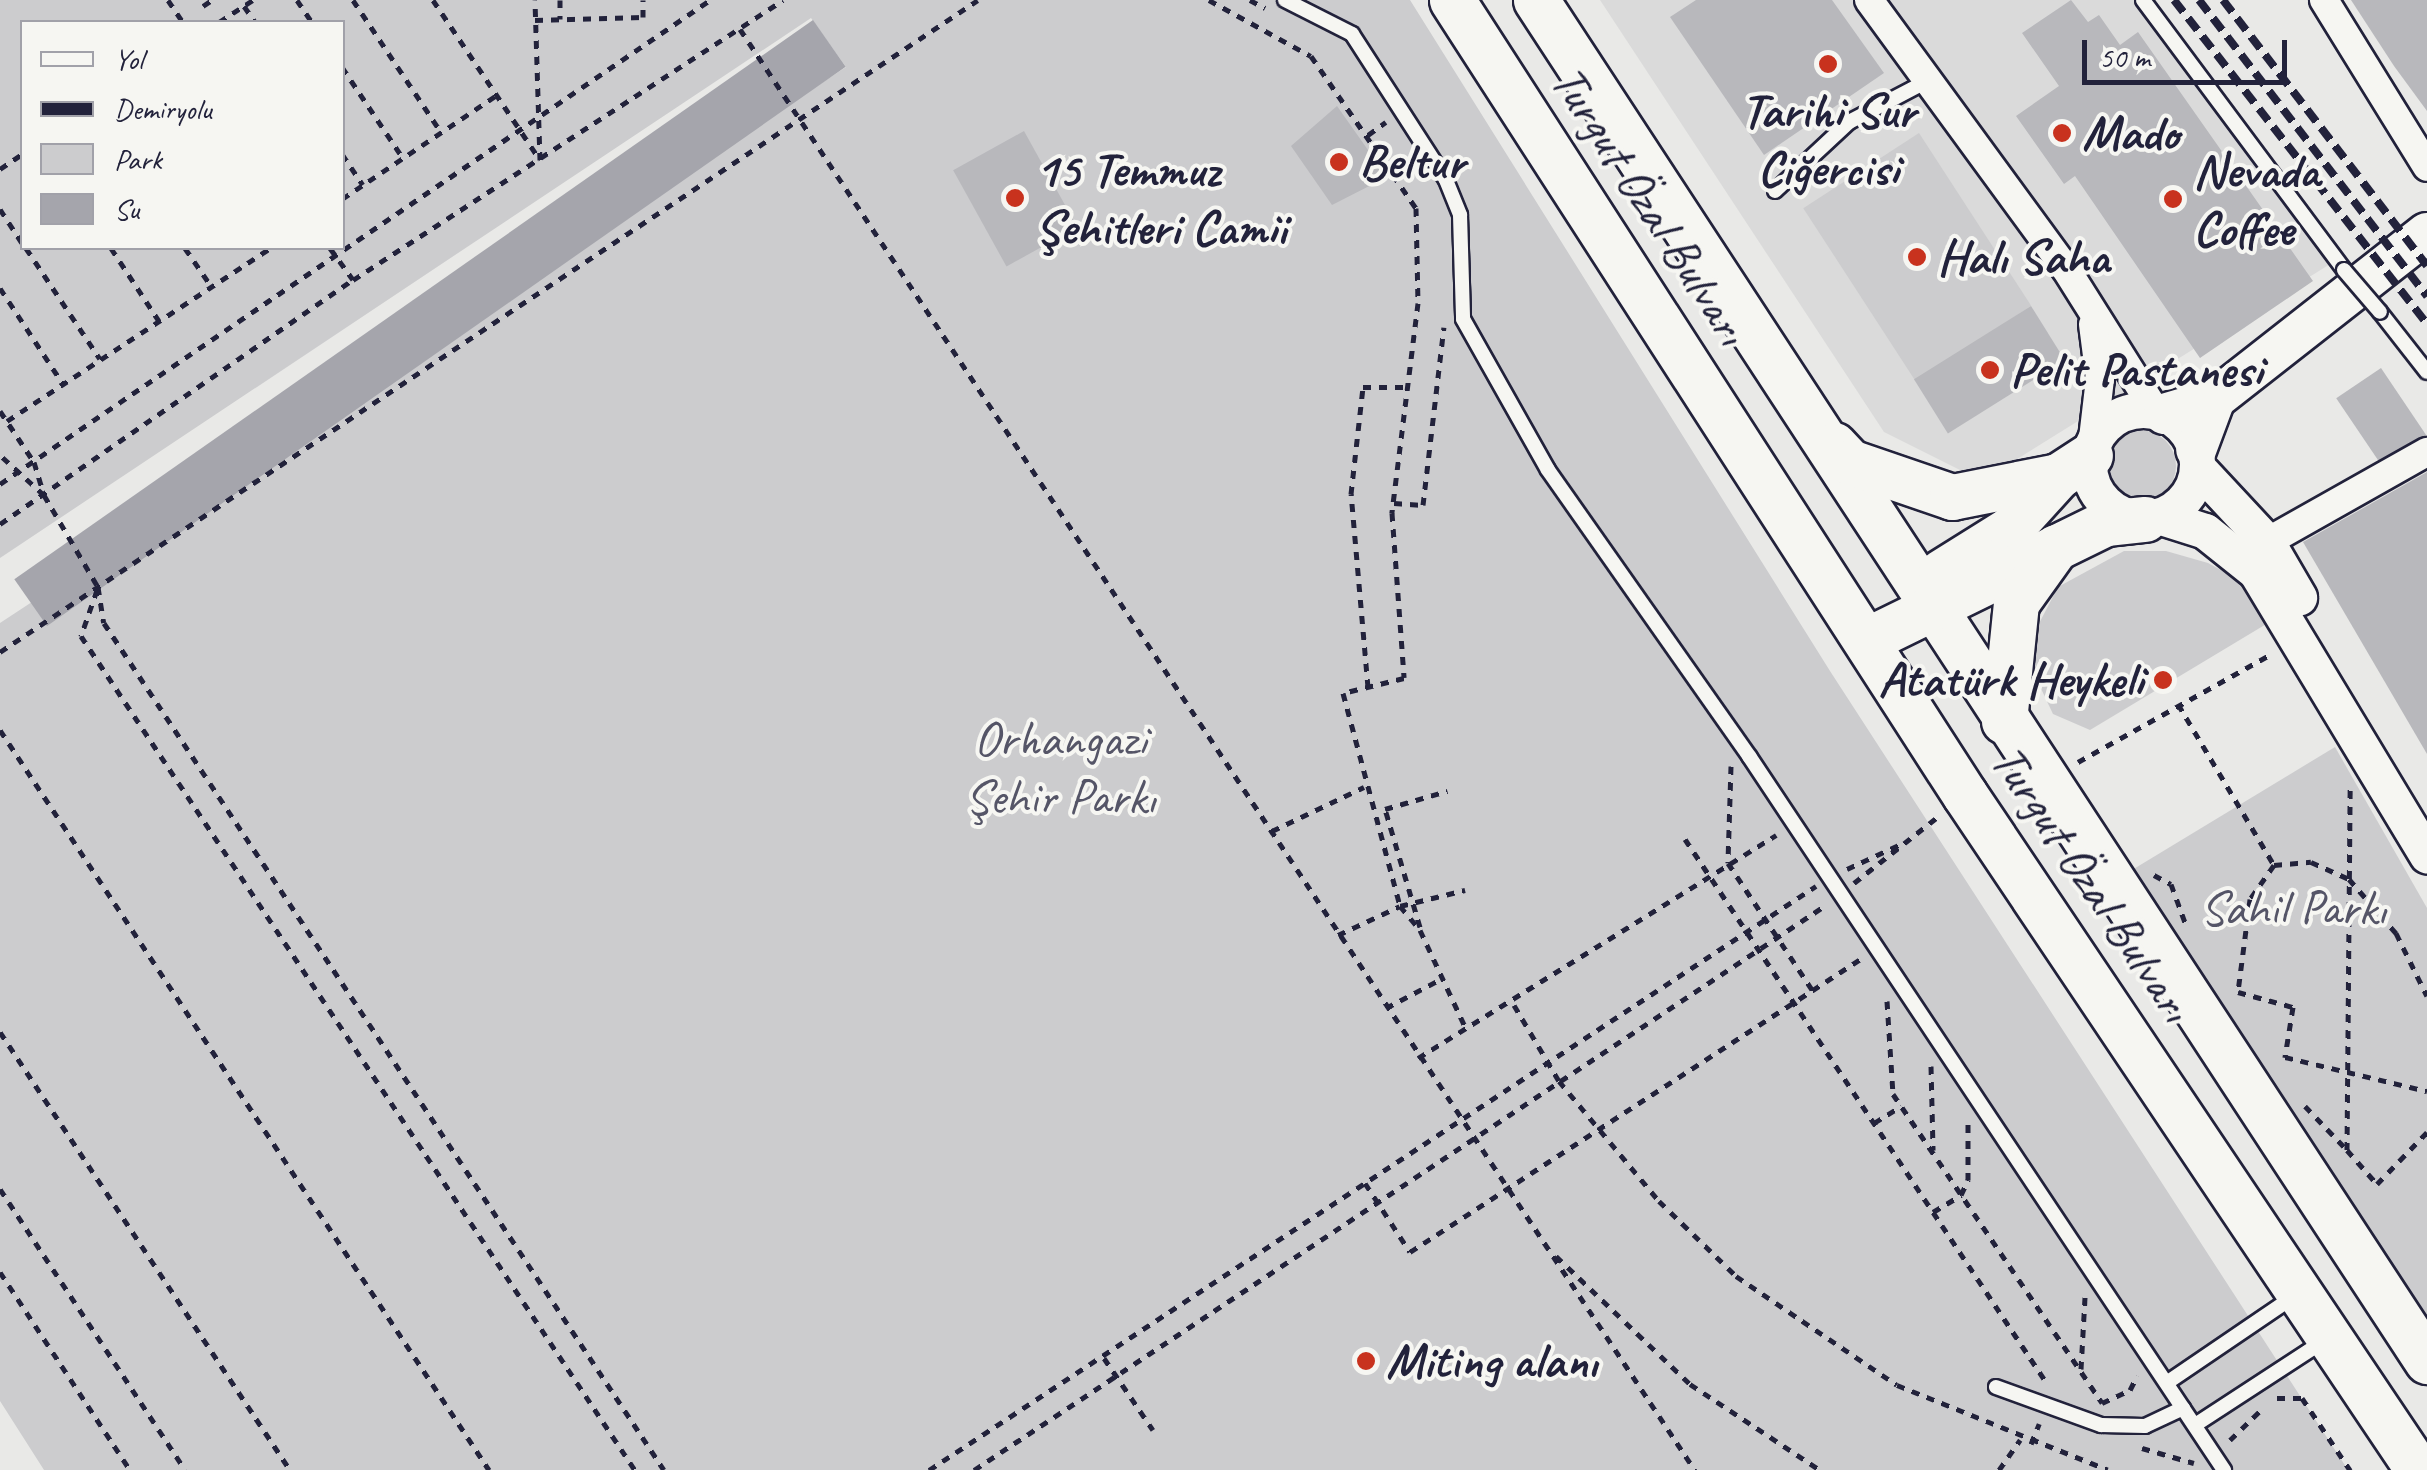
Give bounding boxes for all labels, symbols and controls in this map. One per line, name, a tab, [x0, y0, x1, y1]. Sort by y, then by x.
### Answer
legend	[20, 20, 345, 250]
scale bar	[2087, 20, 2292, 82]
text: 50 m	[2099, 38, 2150, 76]
text: Yol	[114, 40, 143, 78]
marker: Tarihi Sur Ciğercisi	[1817, 53, 1839, 75]
street label: Turgut Özal Bulvarı	[1538, 54, 1762, 356]
place label: Tarihi Sur Ciğercisi	[1741, 80, 1915, 198]
text: Demiryolu	[114, 90, 212, 128]
place label: Mado	[2082, 103, 2179, 163]
marker: Mado	[2051, 122, 2073, 144]
place label: Beltur	[1359, 132, 1464, 192]
place label: 15 Temmuz Şehitleri Camii	[1035, 139, 1286, 256]
text: Park	[114, 140, 162, 178]
place label: Nevada Coffee	[2193, 140, 2319, 258]
marker: Beltur	[1328, 151, 1350, 173]
marker: 15 Temmuz Şehitleri Camii	[1004, 187, 1026, 209]
marker: Nevada Coffee	[2162, 188, 2184, 210]
text: Su	[114, 190, 139, 228]
place label: Halı Saha	[1937, 227, 2109, 287]
marker: Halı Saha	[1906, 246, 1928, 268]
place label: Pelit Pastanesi	[2010, 340, 2262, 400]
marker: Pelit Pastanesi	[1979, 359, 2001, 381]
place label: Atatürk Heykeli	[1878, 650, 2143, 710]
marker: Atatürk Heykeli	[2152, 669, 2174, 691]
park label: Orhangazi Şehir Parkı	[964, 708, 1156, 826]
street label: Turgut Özal Bulvarı	[1978, 734, 2206, 1032]
park label: Sahil Parkı	[2199, 878, 2387, 938]
place label: Miting alanı	[1386, 1331, 1596, 1391]
marker: Miting alanı	[1355, 1350, 1377, 1372]

